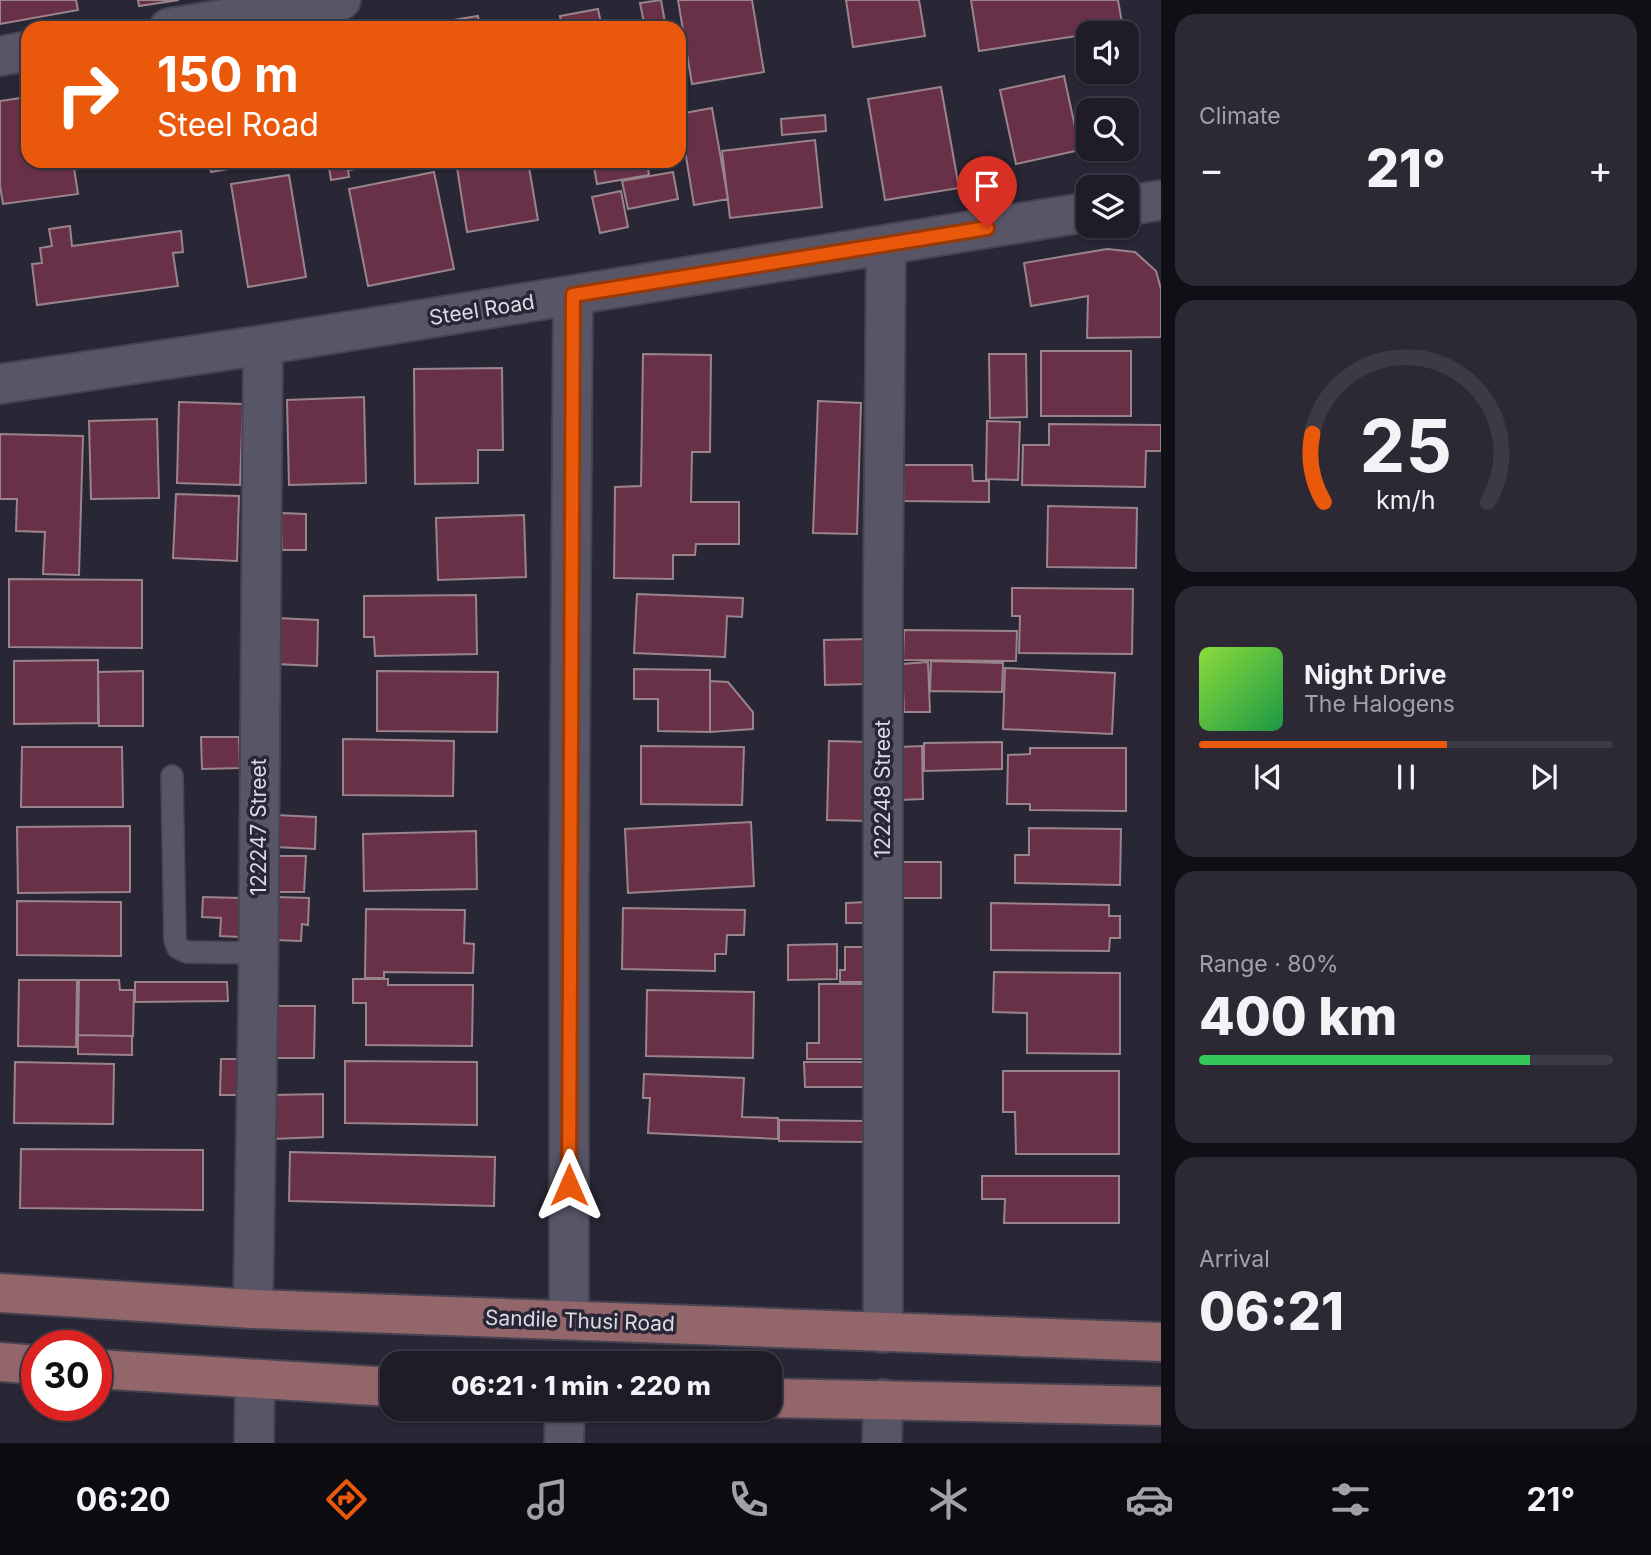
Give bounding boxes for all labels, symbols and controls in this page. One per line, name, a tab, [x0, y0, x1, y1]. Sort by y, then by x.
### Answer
map controls	[1076, 21, 1139, 238]
button: sound	[1076, 21, 1139, 84]
text: 150 m	[157, 45, 299, 104]
icon: right	[42, 49, 133, 140]
button: search	[1076, 98, 1139, 161]
text: Climate	[1199, 102, 1281, 130]
text: Steel Road	[157, 105, 319, 144]
text: 21°	[1366, 137, 1446, 200]
text: −	[1199, 146, 1224, 192]
text: +	[1588, 146, 1613, 192]
pin	[957, 156, 1017, 228]
icon: arrive	[968, 167, 1006, 205]
button: layers	[1076, 175, 1139, 238]
street label: Steel Road	[427, 289, 536, 330]
text: 25	[1360, 401, 1452, 490]
text: km/h	[1376, 484, 1436, 514]
text: Night Drive	[1304, 659, 1446, 690]
text: The Halogens	[1304, 690, 1455, 718]
street label: 122248 Street	[870, 720, 895, 858]
street label: 122247 Street	[246, 758, 271, 896]
icon: previous	[1249, 758, 1287, 796]
icon: pause	[1387, 758, 1425, 796]
icon: next	[1525, 758, 1563, 796]
text: Range · 80%	[1199, 950, 1339, 978]
text: 400 km	[1199, 985, 1397, 1048]
position arrow	[532, 1148, 606, 1222]
text: Arrival	[1199, 1245, 1270, 1273]
text: 06:21	[1199, 1280, 1344, 1343]
street label: Sandile Thusi Road	[485, 1305, 675, 1336]
speed limit sign: 30	[21, 1330, 112, 1421]
text: 06:21 · 1 min · 220 m	[451, 1370, 711, 1401]
icon: directions	[322, 1475, 371, 1524]
icon: music	[523, 1475, 572, 1524]
icon: phone	[724, 1475, 773, 1524]
icon: climate	[924, 1475, 973, 1524]
icon: car	[1125, 1475, 1174, 1524]
icon: filters	[1326, 1475, 1375, 1524]
text: 06:20	[76, 1480, 171, 1519]
text: 21°	[1526, 1480, 1575, 1519]

